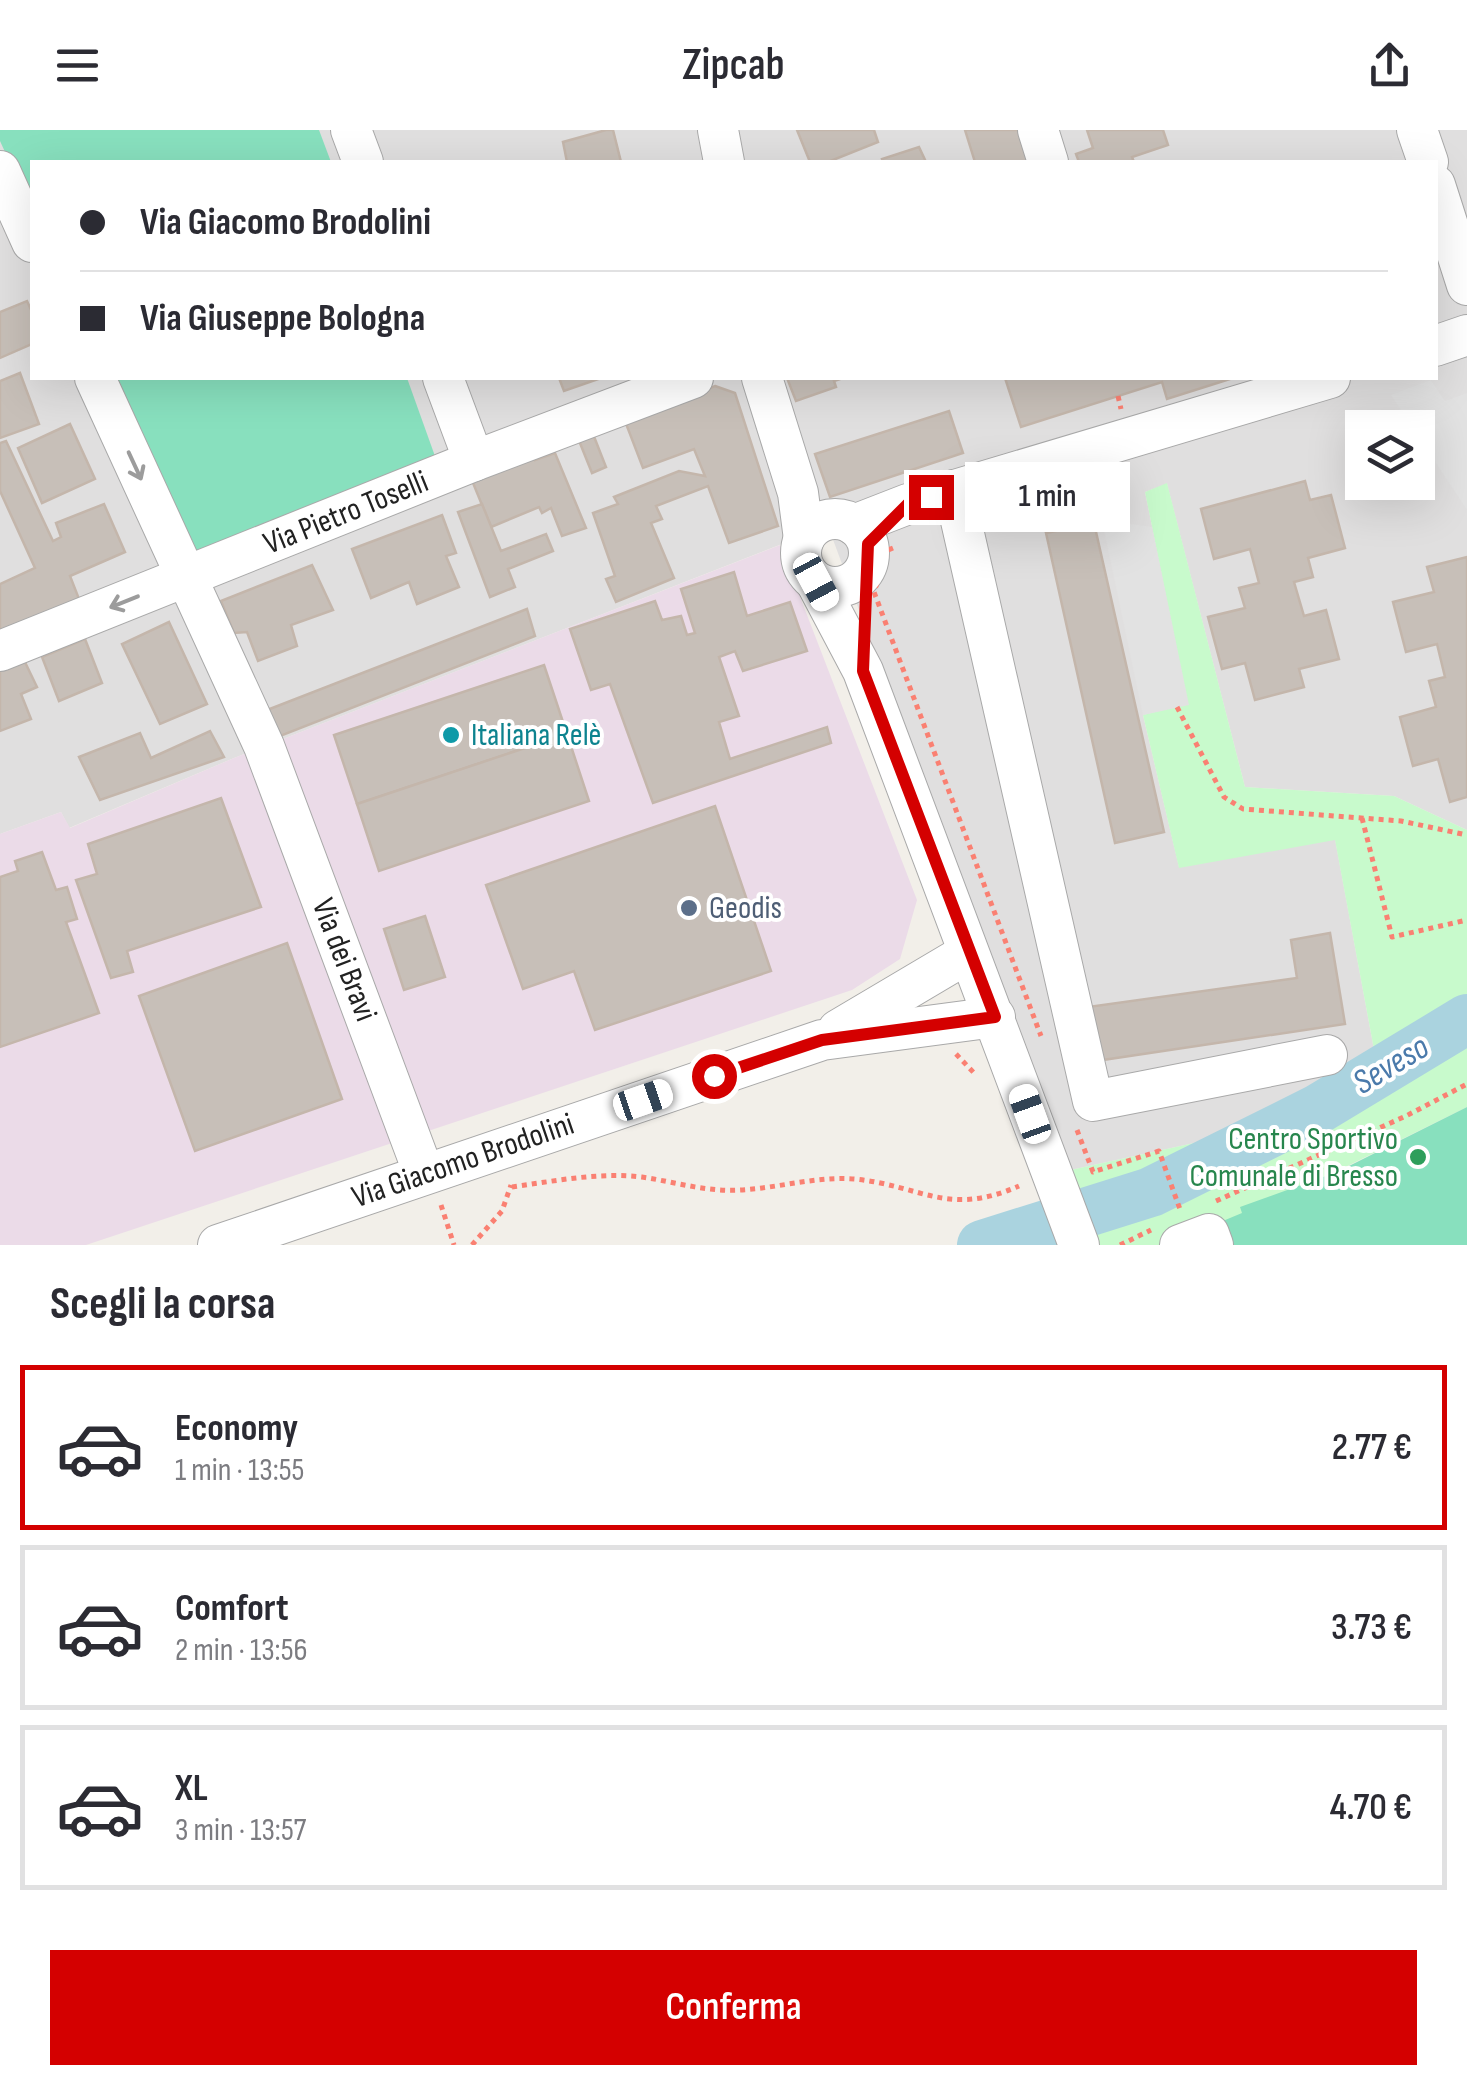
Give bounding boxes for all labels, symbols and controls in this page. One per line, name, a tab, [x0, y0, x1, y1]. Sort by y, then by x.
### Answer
icon: menu	[50, 38, 105, 93]
text: Zipcab	[682, 38, 785, 93]
icon: share	[1362, 38, 1417, 93]
text: Via Giacomo Brodolini	[140, 200, 431, 245]
text: Via Giuseppe Bologna	[140, 296, 425, 341]
map controls	[1345, 410, 1435, 500]
button: layers	[1345, 410, 1435, 500]
one-way arrow	[127, 450, 146, 480]
street label: Via Pietro Toselli	[258, 462, 434, 564]
callout: 1 min	[966, 462, 1131, 532]
route end	[909, 475, 954, 520]
text: 1 min	[1018, 477, 1077, 516]
car	[789, 548, 843, 616]
one-way arrow	[109, 595, 139, 613]
place label: Italiana Relè	[471, 716, 601, 755]
marker: Italiana Relè	[440, 724, 462, 746]
place label: Geodis	[709, 889, 782, 928]
street label: Via dei Bravi	[303, 893, 385, 1027]
marker: Geodis	[678, 897, 700, 919]
water label: Seveso	[1345, 1026, 1437, 1104]
route start	[692, 1054, 737, 1099]
car	[610, 1076, 676, 1124]
car	[1006, 1081, 1054, 1147]
street label: Via Giacomo Brodolini	[347, 1105, 579, 1217]
place label: Centro Sportivo Comunale di Bresso	[1190, 1120, 1398, 1196]
marker: Centro Sportivo Comunale di Bresso	[1407, 1146, 1429, 1168]
text: Scegli la corsa	[50, 1277, 276, 1332]
icon: car	[55, 1403, 145, 1493]
text: Economy	[175, 1406, 298, 1451]
text: 2.77 €	[1332, 1425, 1412, 1470]
text: 1 min · 13:55	[175, 1451, 304, 1490]
icon: car	[55, 1583, 145, 1673]
text: Comfort	[175, 1586, 289, 1631]
text: 3.73 €	[1331, 1605, 1412, 1650]
text: 2 min · 13:56	[175, 1631, 308, 1670]
icon: car	[55, 1763, 145, 1853]
text: XL	[175, 1766, 208, 1811]
text: 4.70 €	[1330, 1785, 1412, 1830]
text: 3 min · 13:57	[175, 1811, 306, 1850]
button: Conferma	[50, 1950, 1417, 2065]

